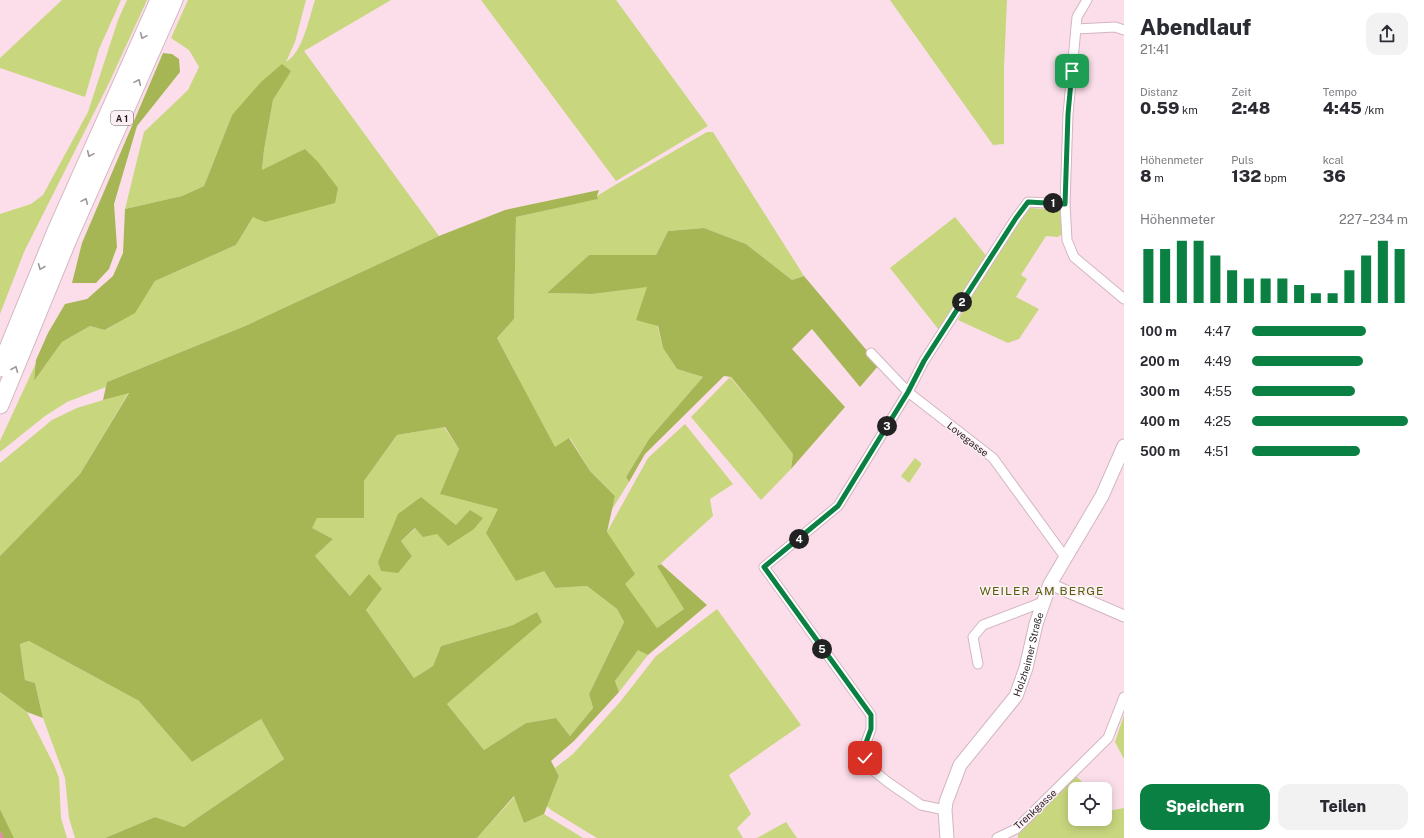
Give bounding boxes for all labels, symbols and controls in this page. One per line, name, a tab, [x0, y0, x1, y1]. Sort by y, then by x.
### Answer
button: share	[1366, 13, 1408, 55]
text: Abendlauf	[1140, 14, 1251, 40]
one-way arrow	[140, 31, 148, 39]
text: 21:41	[1140, 42, 1169, 57]
pin	[1055, 54, 1089, 88]
icon: arrive	[1061, 60, 1083, 82]
one-way arrow	[133, 79, 141, 87]
text: Distanz	[1140, 86, 1178, 98]
text: Zeit	[1231, 86, 1251, 98]
text: Tempo	[1323, 86, 1357, 98]
text: 0.59	[1140, 98, 1179, 118]
text: 2:48	[1231, 98, 1270, 118]
text: 4:45	[1323, 98, 1362, 118]
text: km	[1179, 104, 1198, 116]
text: /km	[1362, 104, 1384, 116]
road number: A 1	[111, 111, 133, 125]
one-way arrow	[87, 150, 95, 158]
text: Höhenmeter	[1140, 154, 1204, 166]
text: Puls	[1231, 154, 1254, 166]
text: kcal	[1323, 154, 1344, 166]
text: 8	[1140, 166, 1152, 186]
text: 132	[1231, 166, 1261, 186]
text: 36	[1323, 166, 1346, 186]
text: m	[1152, 172, 1164, 184]
text: bpm	[1261, 172, 1287, 184]
pin: 1	[1043, 193, 1063, 213]
text: 1	[1051, 197, 1055, 209]
one-way arrow	[80, 198, 88, 205]
text: Höhenmeter	[1140, 212, 1215, 227]
text: 227–234 m	[1339, 212, 1408, 227]
one-way arrow	[38, 263, 46, 271]
pin: 2	[952, 292, 972, 312]
text: 2	[959, 296, 966, 308]
text: 100 m	[1140, 324, 1177, 339]
text: 4:47	[1204, 324, 1231, 339]
text: 200 m	[1140, 354, 1180, 369]
text: 4:49	[1204, 354, 1231, 369]
one-way arrow	[10, 365, 18, 372]
text: 300 m	[1140, 384, 1180, 399]
text: 4:55	[1204, 384, 1232, 399]
text: 400 m	[1140, 414, 1180, 429]
text: 4:25	[1204, 414, 1231, 429]
pin: 3	[877, 416, 897, 436]
street label: Lovegasse	[945, 419, 991, 459]
text: 3	[883, 420, 891, 432]
text: 500 m	[1140, 444, 1180, 459]
text: 4:51	[1204, 444, 1229, 459]
pin: 4	[789, 529, 809, 549]
text: 4	[795, 533, 803, 545]
district label: WEILER AM BERGE	[980, 584, 1104, 598]
street label: Holzheimer Straße	[1010, 610, 1046, 698]
pin: 5	[812, 639, 832, 659]
text: 5	[818, 643, 826, 655]
pin	[848, 741, 882, 775]
icon: check	[854, 747, 876, 769]
map controls	[1068, 782, 1112, 826]
button: locate	[1068, 782, 1112, 826]
button: Speichern	[1140, 784, 1270, 830]
button: Teilen	[1278, 784, 1408, 830]
street label: Trenkgasse	[1011, 786, 1059, 832]

